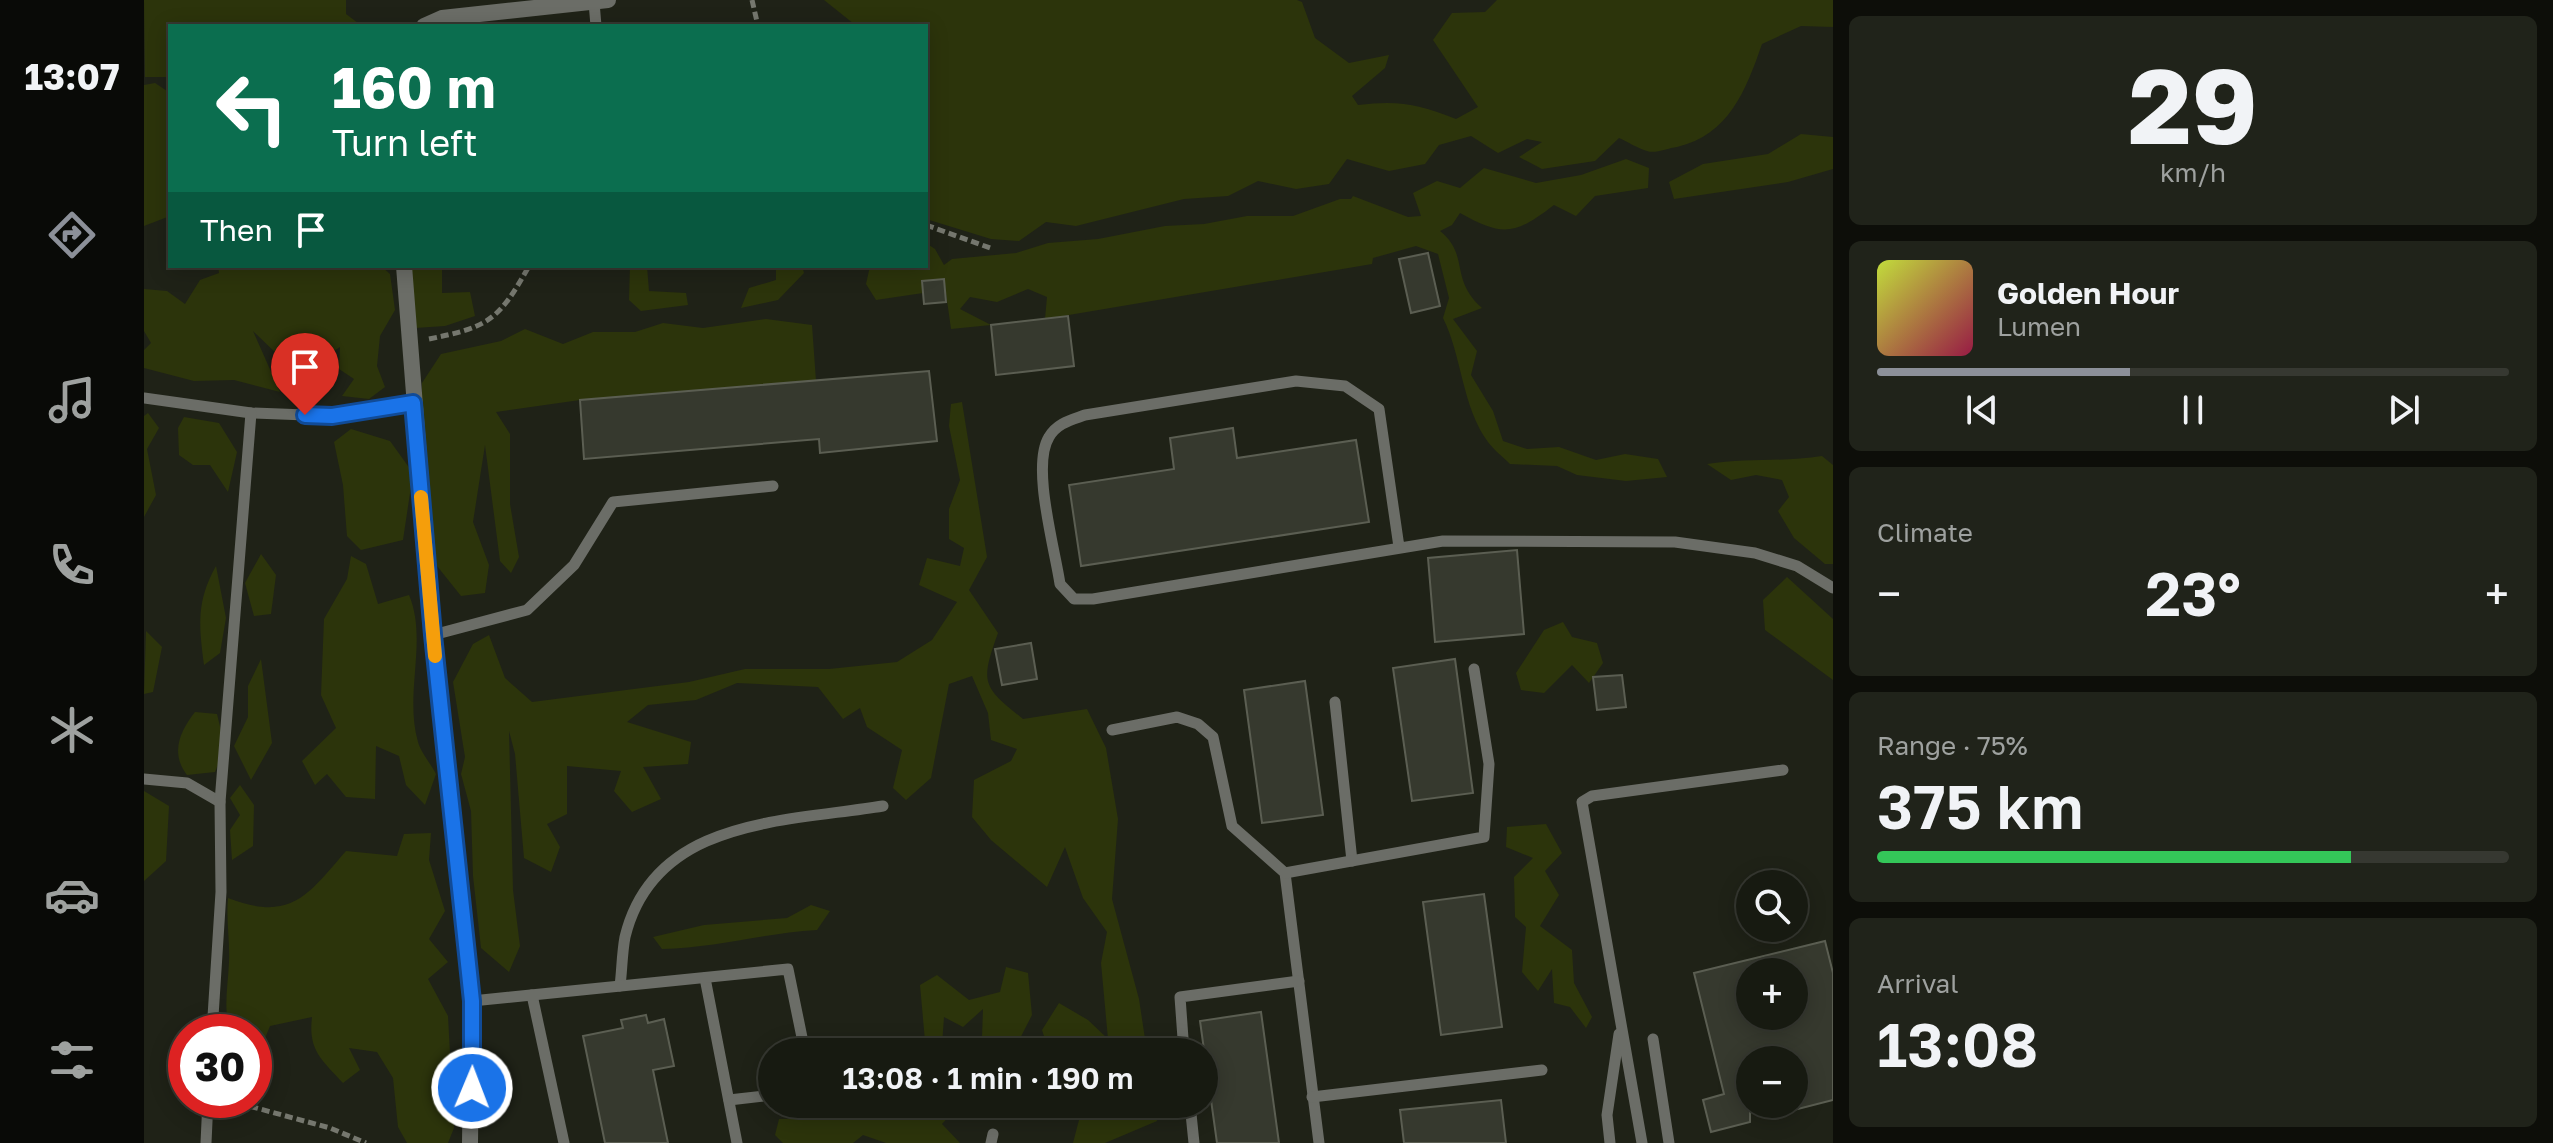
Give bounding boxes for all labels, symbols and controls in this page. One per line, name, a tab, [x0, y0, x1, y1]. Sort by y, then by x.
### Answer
text: 29	[2128, 42, 2258, 167]
text: 160 m	[332, 53, 496, 120]
text: 13:07	[24, 55, 120, 98]
icon: left	[200, 56, 304, 160]
text: Turn left	[332, 121, 478, 164]
text: km/h	[2160, 157, 2226, 188]
icon: directions	[44, 207, 100, 263]
icon: arrive	[289, 208, 333, 252]
text: Then	[200, 212, 273, 248]
text: Golden Hour	[1997, 275, 2179, 311]
text: Lumen	[1997, 311, 2081, 342]
pin	[271, 333, 339, 415]
icon: arrive	[283, 345, 327, 389]
icon: music	[44, 372, 100, 428]
icon: previous	[1960, 388, 2004, 432]
icon: pause	[2171, 388, 2215, 432]
icon: next	[2382, 388, 2426, 432]
text: Climate	[1877, 517, 1973, 548]
icon: phone	[44, 537, 100, 593]
text: 23°	[2145, 557, 2241, 629]
text: −	[1877, 567, 1901, 620]
text: +	[2485, 567, 2509, 620]
icon: climate	[44, 702, 100, 758]
text: Range · 75%	[1877, 730, 2028, 761]
text: 375 km	[1877, 770, 2084, 842]
icon: car	[44, 867, 100, 923]
map controls	[1736, 870, 1808, 1118]
button: search	[1736, 870, 1808, 942]
button: +	[1736, 958, 1808, 1030]
text: Arrival	[1877, 968, 1958, 999]
text: 13:08	[1877, 1008, 2038, 1080]
speed limit sign: 30	[168, 1014, 272, 1118]
icon: filters	[44, 1032, 100, 1088]
position arrow	[430, 1046, 514, 1130]
button: −	[1736, 1046, 1808, 1118]
text: 13:08 · 1 min · 190 m	[842, 1060, 1134, 1096]

